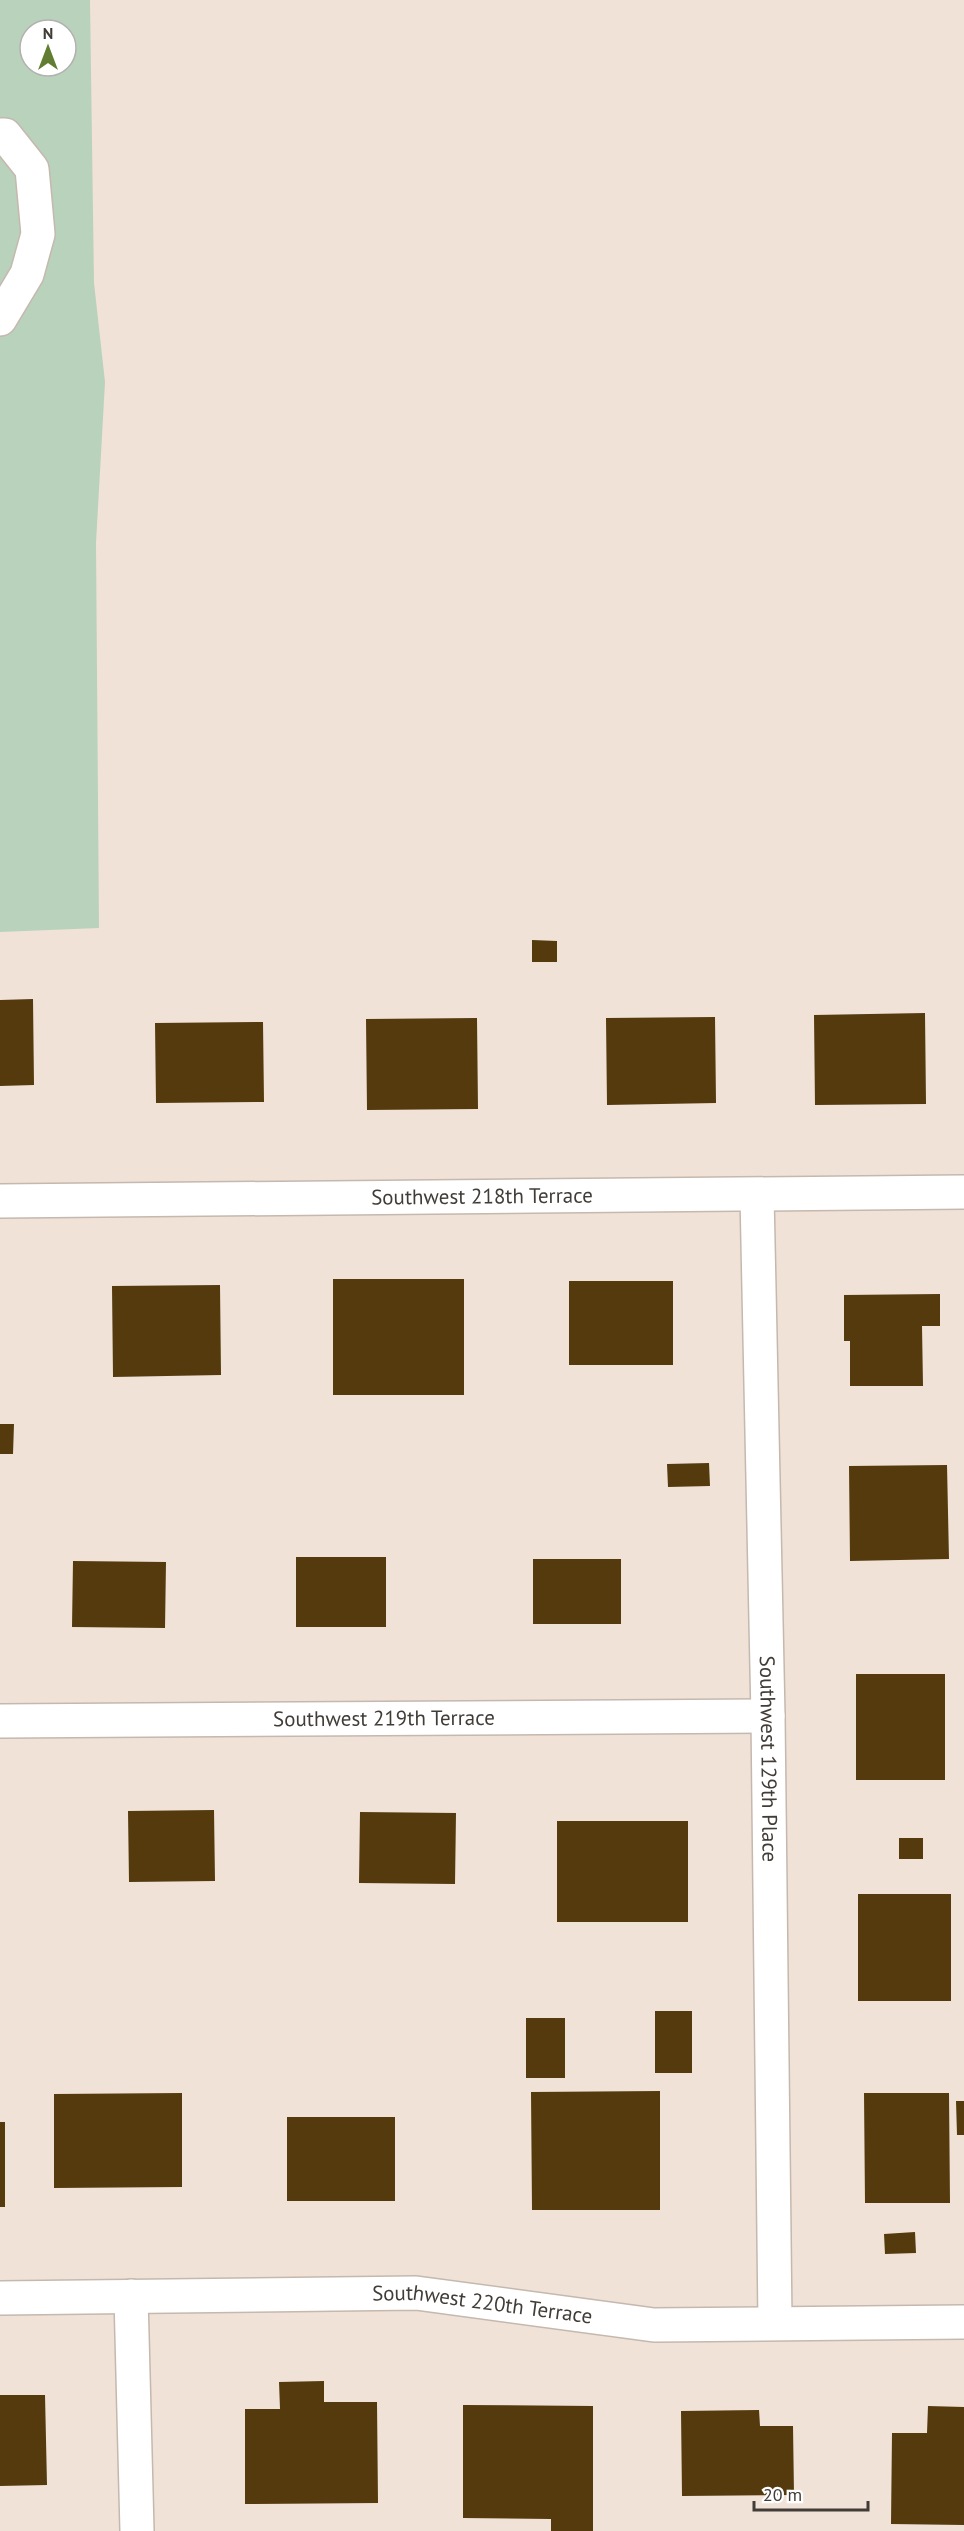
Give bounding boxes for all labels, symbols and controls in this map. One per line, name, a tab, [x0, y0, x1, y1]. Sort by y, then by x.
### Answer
north arrow	[18, 18, 78, 78]
text: N	[43, 23, 53, 43]
street label: Southwest 218th Terrace	[371, 1181, 593, 1211]
street label: Southwest 129th Place	[754, 1655, 784, 1862]
street label: Southwest 219th Terrace	[273, 1704, 495, 1732]
street label: Southwest 220th Terrace	[372, 2279, 594, 2330]
scale bar	[754, 2474, 868, 2512]
text: 20 m	[763, 2483, 802, 2506]

